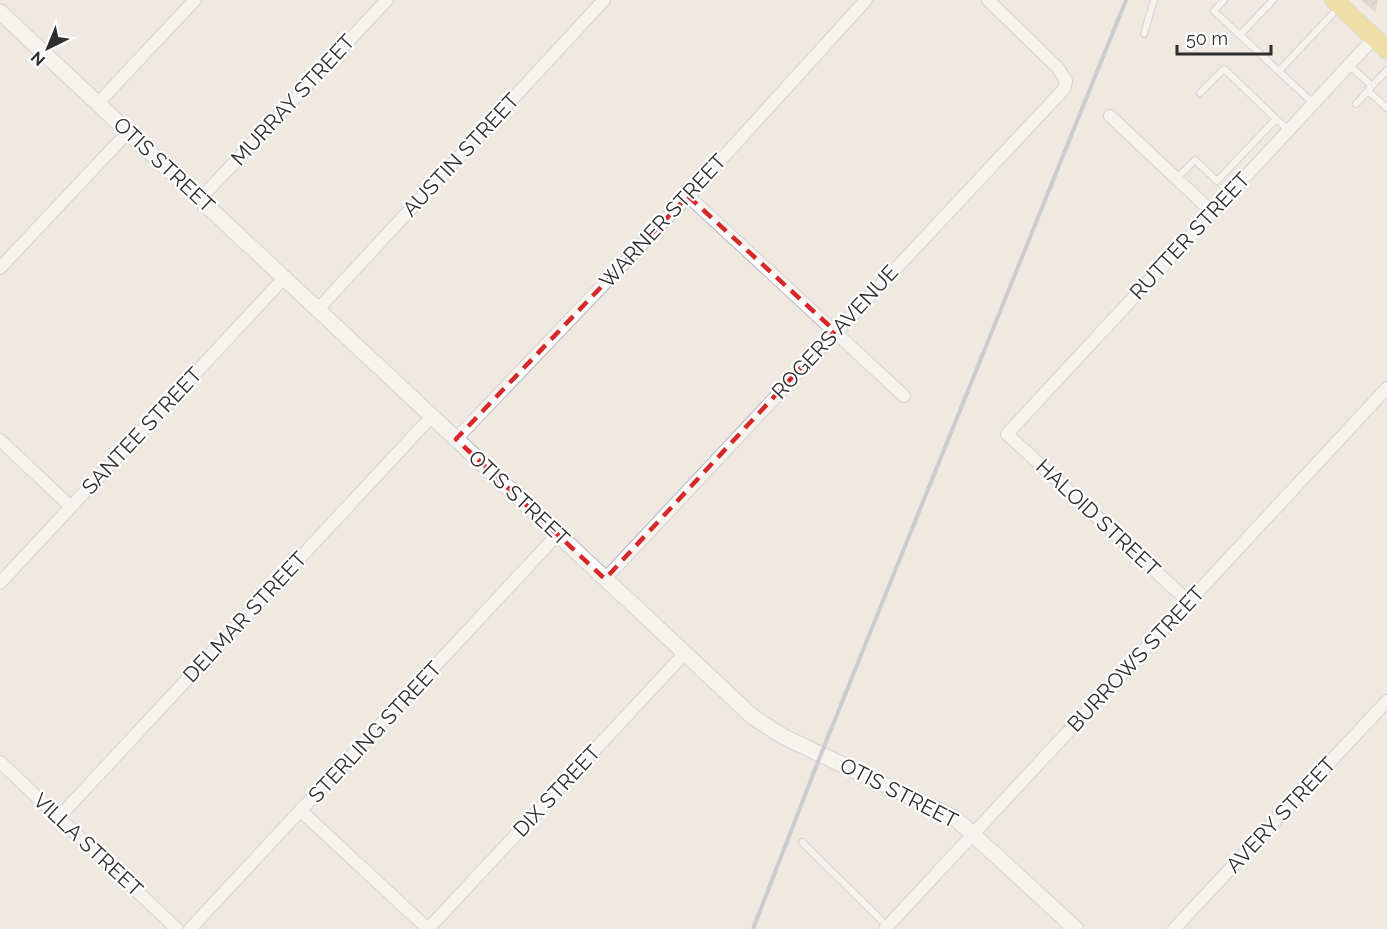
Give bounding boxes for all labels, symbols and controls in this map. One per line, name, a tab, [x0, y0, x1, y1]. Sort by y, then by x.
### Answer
north arrow	[18, 18, 78, 78]
scale bar	[1177, 18, 1272, 56]
text: 50 m	[1186, 28, 1228, 49]
street label: MURRAY STREET	[226, 29, 360, 170]
text: N	[27, 47, 49, 70]
street label: AUSTIN STREET	[397, 88, 524, 221]
street label: OTIS STREET	[109, 112, 220, 218]
street label: WARNER STREET	[594, 148, 731, 293]
street label: RUTTER STREET	[1124, 167, 1255, 304]
street label: ROGERS AVENUE	[766, 260, 903, 404]
street label: SANTEE STREET	[76, 362, 207, 499]
street label: OTIS STREET	[464, 445, 575, 551]
street label: HALOID STREET	[1031, 454, 1166, 582]
street label: DELMAR STREET	[178, 546, 312, 687]
street label: BURROWS STREET	[1062, 581, 1210, 737]
street label: STERLING STREET	[303, 656, 447, 807]
street label: DIX STREET	[508, 739, 606, 842]
street label: OTIS STREET	[836, 752, 963, 833]
street label: AVERY STREET	[1221, 752, 1341, 878]
street label: VILLA STREET	[28, 788, 148, 902]

